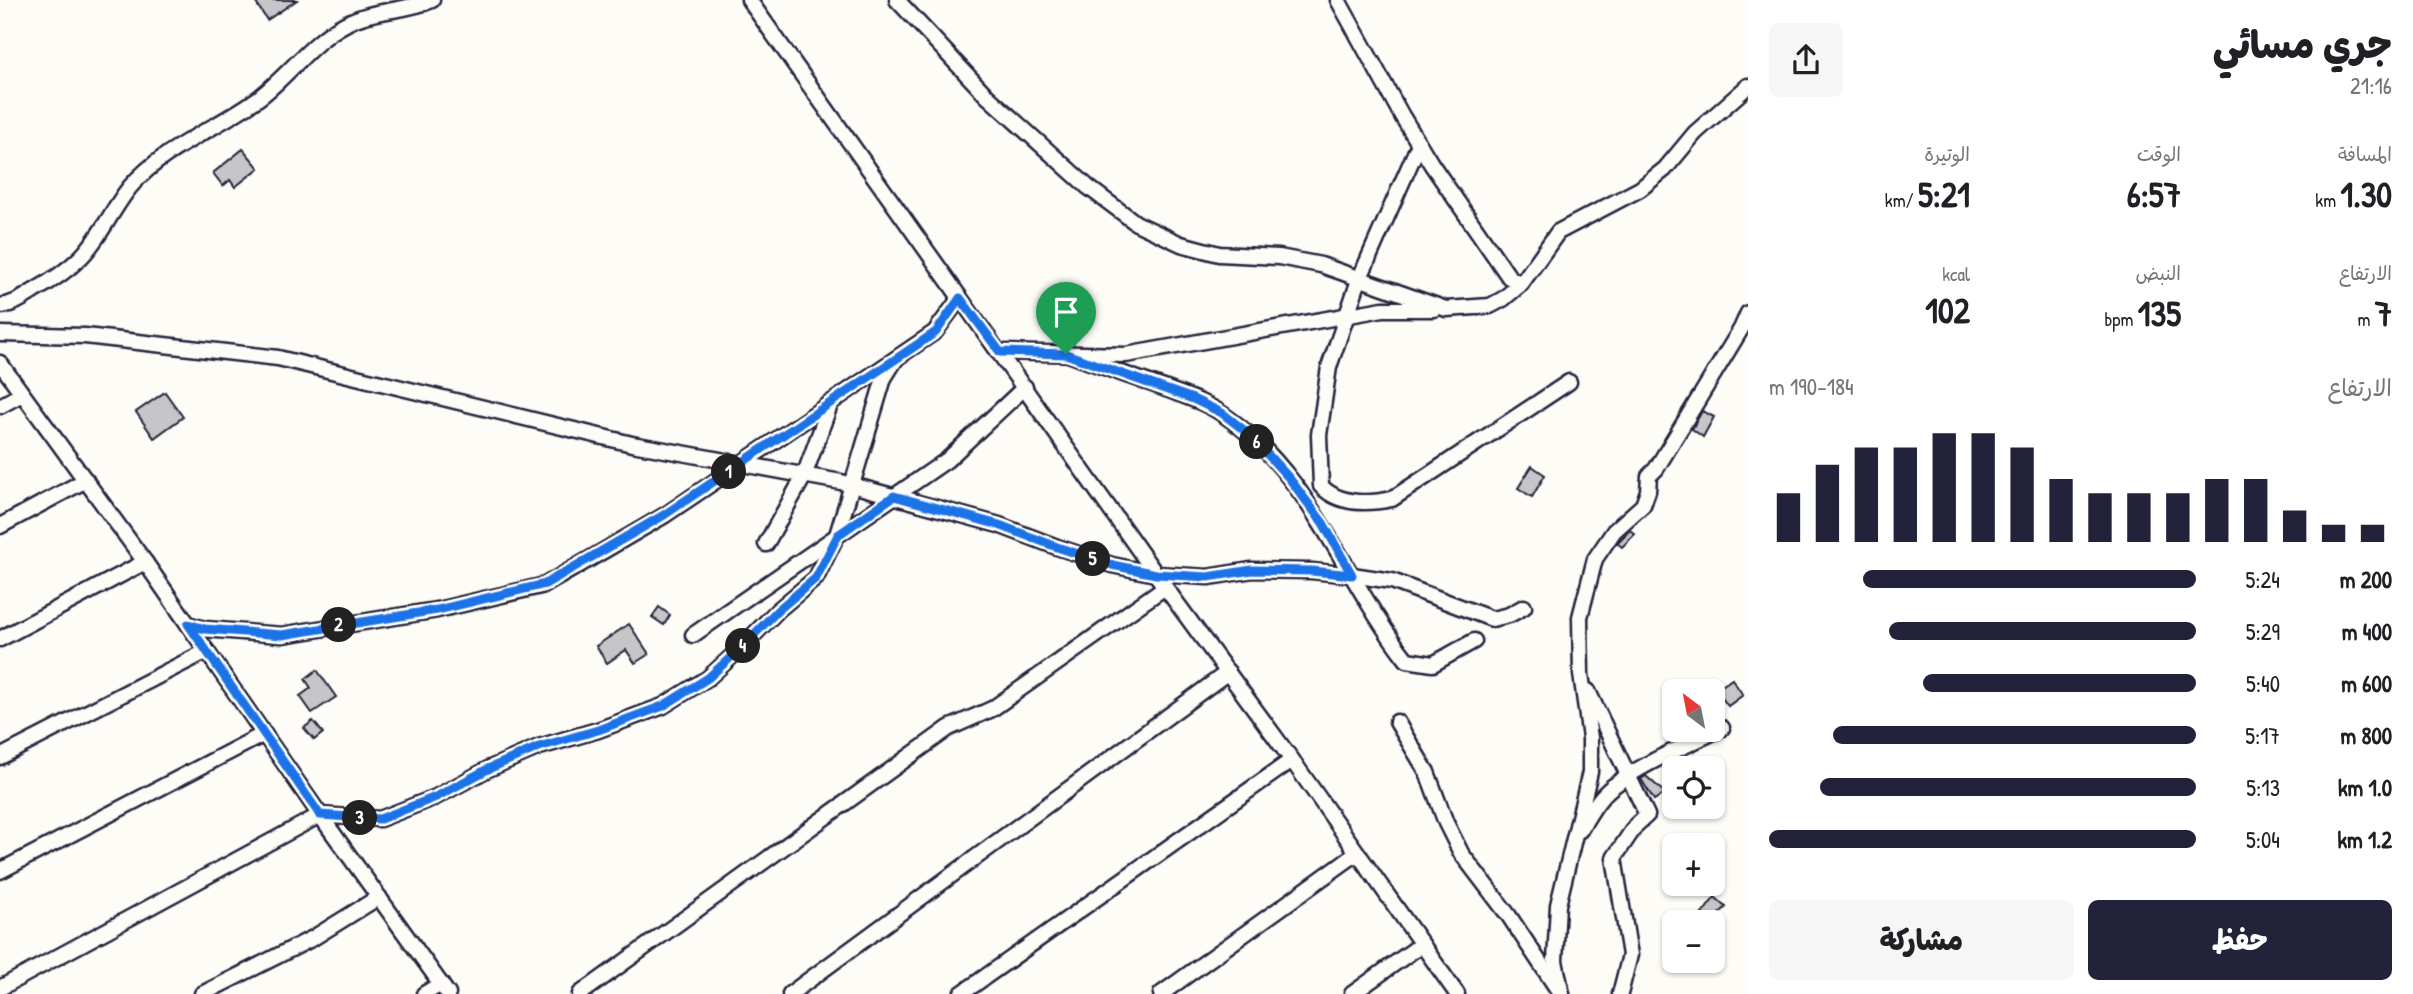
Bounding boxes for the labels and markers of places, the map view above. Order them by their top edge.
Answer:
pin [1036,282,1096,354]
pin: 6 [1240,424,1274,460]
pin: 1 [712,454,746,490]
pin: 5 [1076,542,1110,576]
pin: 2 [322,608,356,642]
pin: 4 [726,628,760,664]
pin: 3 [342,800,378,836]

